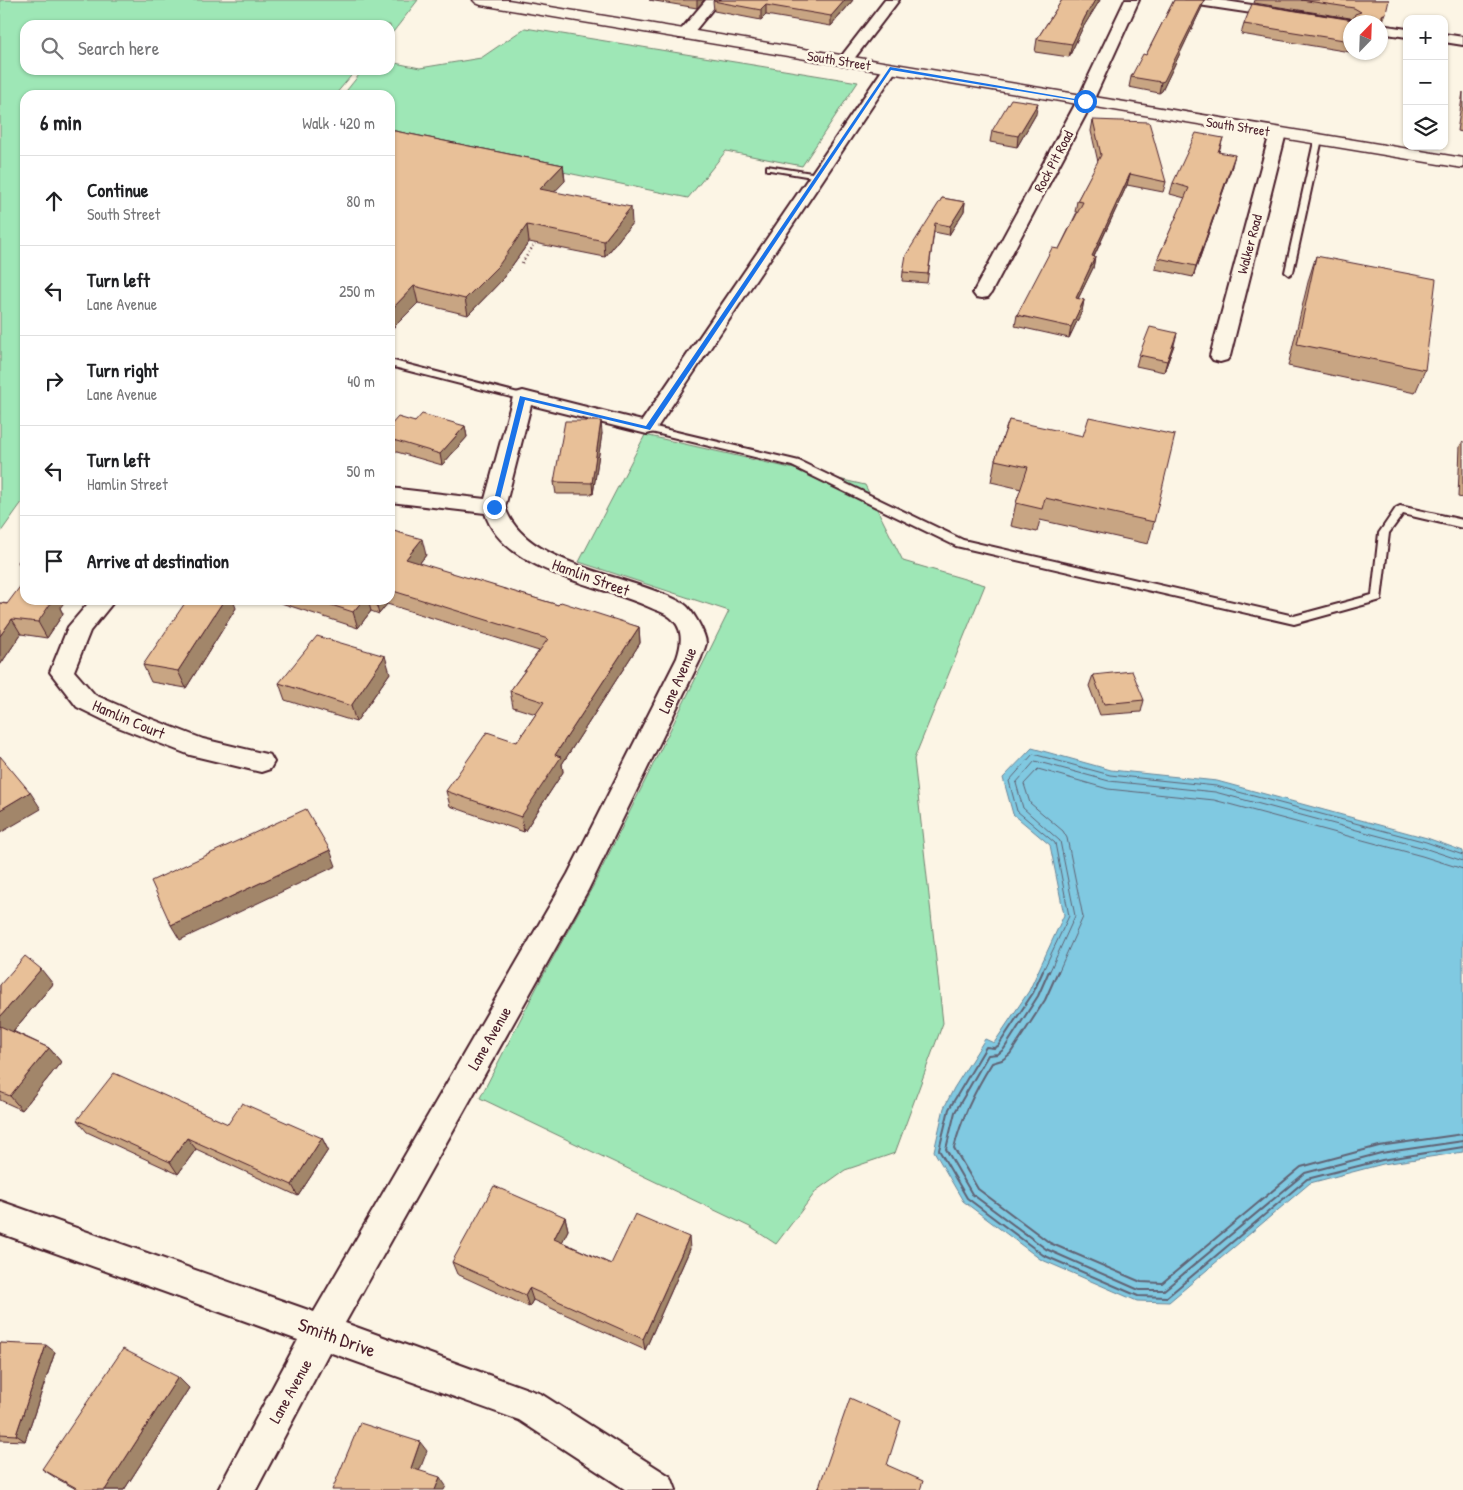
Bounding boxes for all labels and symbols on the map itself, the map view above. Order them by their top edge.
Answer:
north arrow [1343,15,1388,60]
street label: South Street [806,46,872,74]
route start [1074,90,1097,113]
street label: South Street [1205,112,1271,140]
street label: Rock Pit Road [1029,126,1077,195]
street label: Walker Road [1232,212,1266,276]
route end [483,496,506,519]
street label: Hamlin Street [549,553,633,601]
street label: Lane Avenue [653,643,702,716]
street label: Hamlin Court [89,694,169,744]
street label: Lane Avenue [462,1002,516,1074]
street label: Smith Drive [295,1311,380,1363]
street label: Lane Avenue [263,1354,317,1427]

